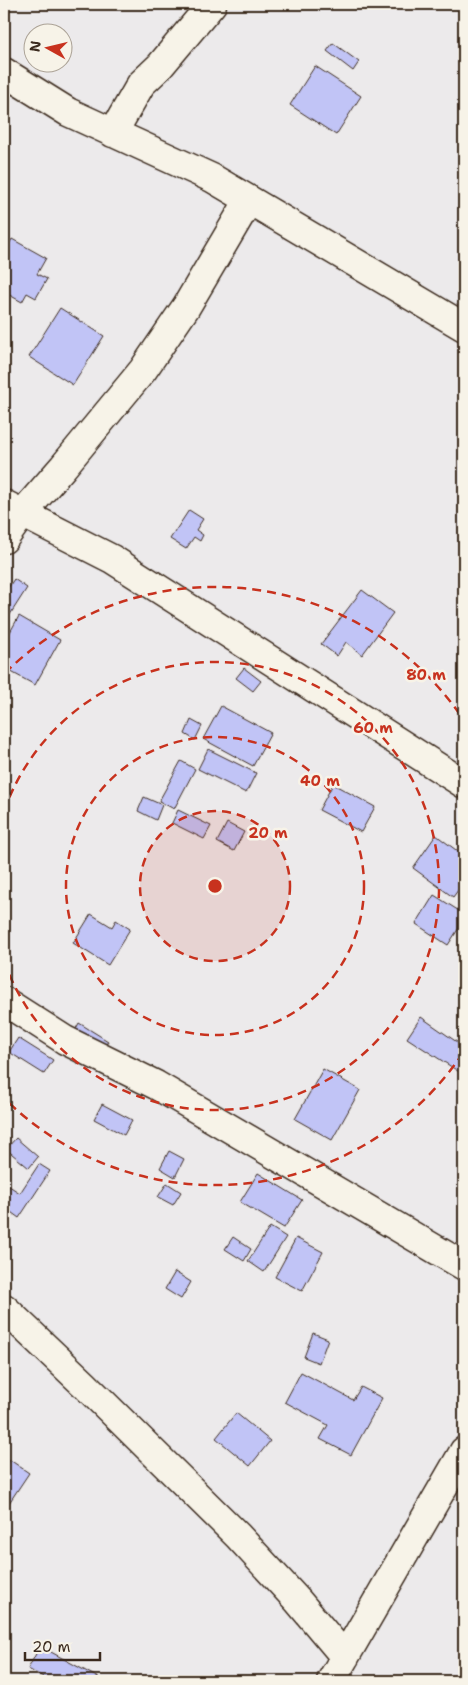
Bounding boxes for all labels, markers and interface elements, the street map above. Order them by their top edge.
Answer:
north arrow [22,22,72,72]
text: N [25,39,45,53]
text: 80 m [406,665,446,685]
text: 60 m [353,718,393,738]
text: 40 m [300,771,340,791]
text: 20 m [248,823,288,843]
centre of rings [206,877,224,895]
scale bar [25,1630,100,1662]
text: 20 m [32,1637,71,1657]

